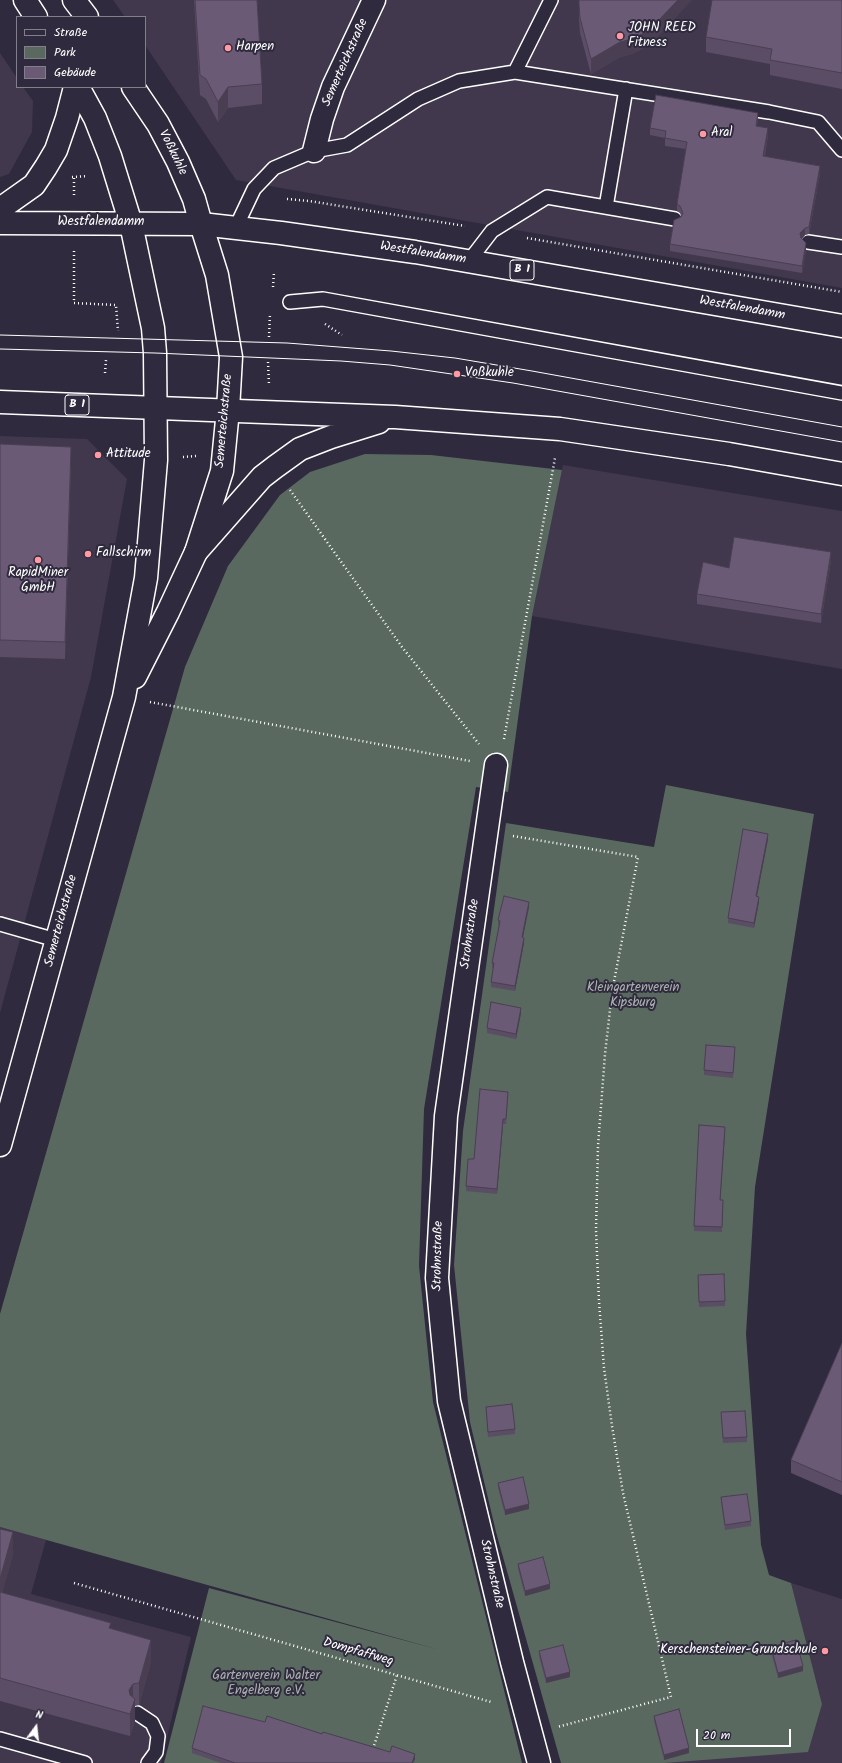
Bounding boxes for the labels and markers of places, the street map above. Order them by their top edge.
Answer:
place label: JOHN REED Fitness [628,21,696,52]
marker: JOHN REED Fitness [615,31,625,41]
place label: Harpen [236,40,274,56]
marker: Harpen [223,43,233,53]
place label: Aral [711,126,732,142]
marker: Aral [698,129,708,139]
place label: Voßkuhle [465,366,514,382]
marker: Voßkuhle [452,369,462,379]
place label: Attitude [106,447,151,463]
marker: Attitude [93,450,103,460]
place label: Fallschirm [96,546,151,562]
marker: Fallschirm [83,549,93,559]
marker: RapidMiner GmbH [33,555,43,565]
place label: RapidMiner GmbH [8,566,68,597]
place label: Kerschensteiner-Grundschule [660,1643,817,1659]
marker: Kerschensteiner-Grundschule [820,1646,830,1656]

